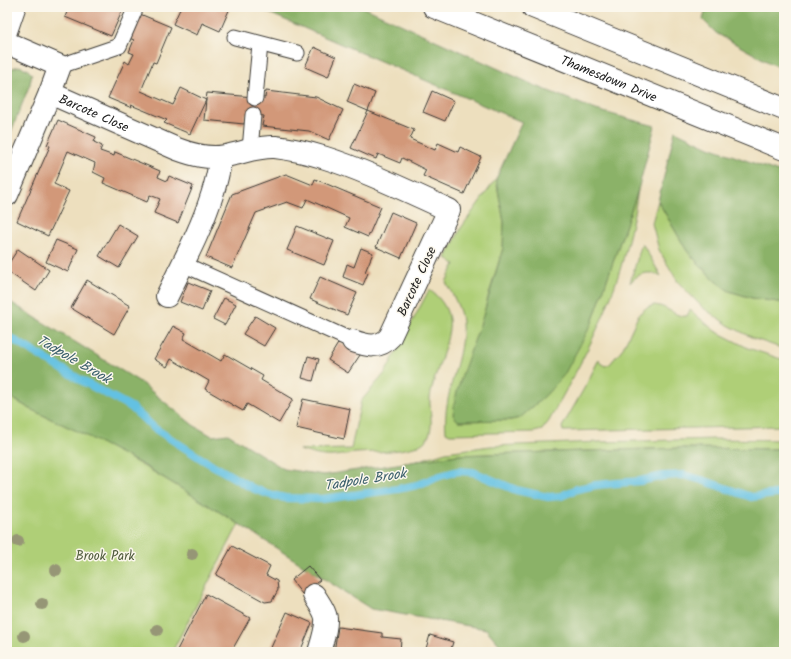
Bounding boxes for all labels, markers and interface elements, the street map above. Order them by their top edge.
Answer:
street label: Thamesdown Drive [557,50,660,108]
street label: Barcote Close [55,89,132,139]
street label: Barcote Close [392,243,443,320]
water label: Tadpole Brook [32,330,117,391]
water label: Tadpole Brook [323,462,410,497]
park label: Brook Park [75,546,136,567]

